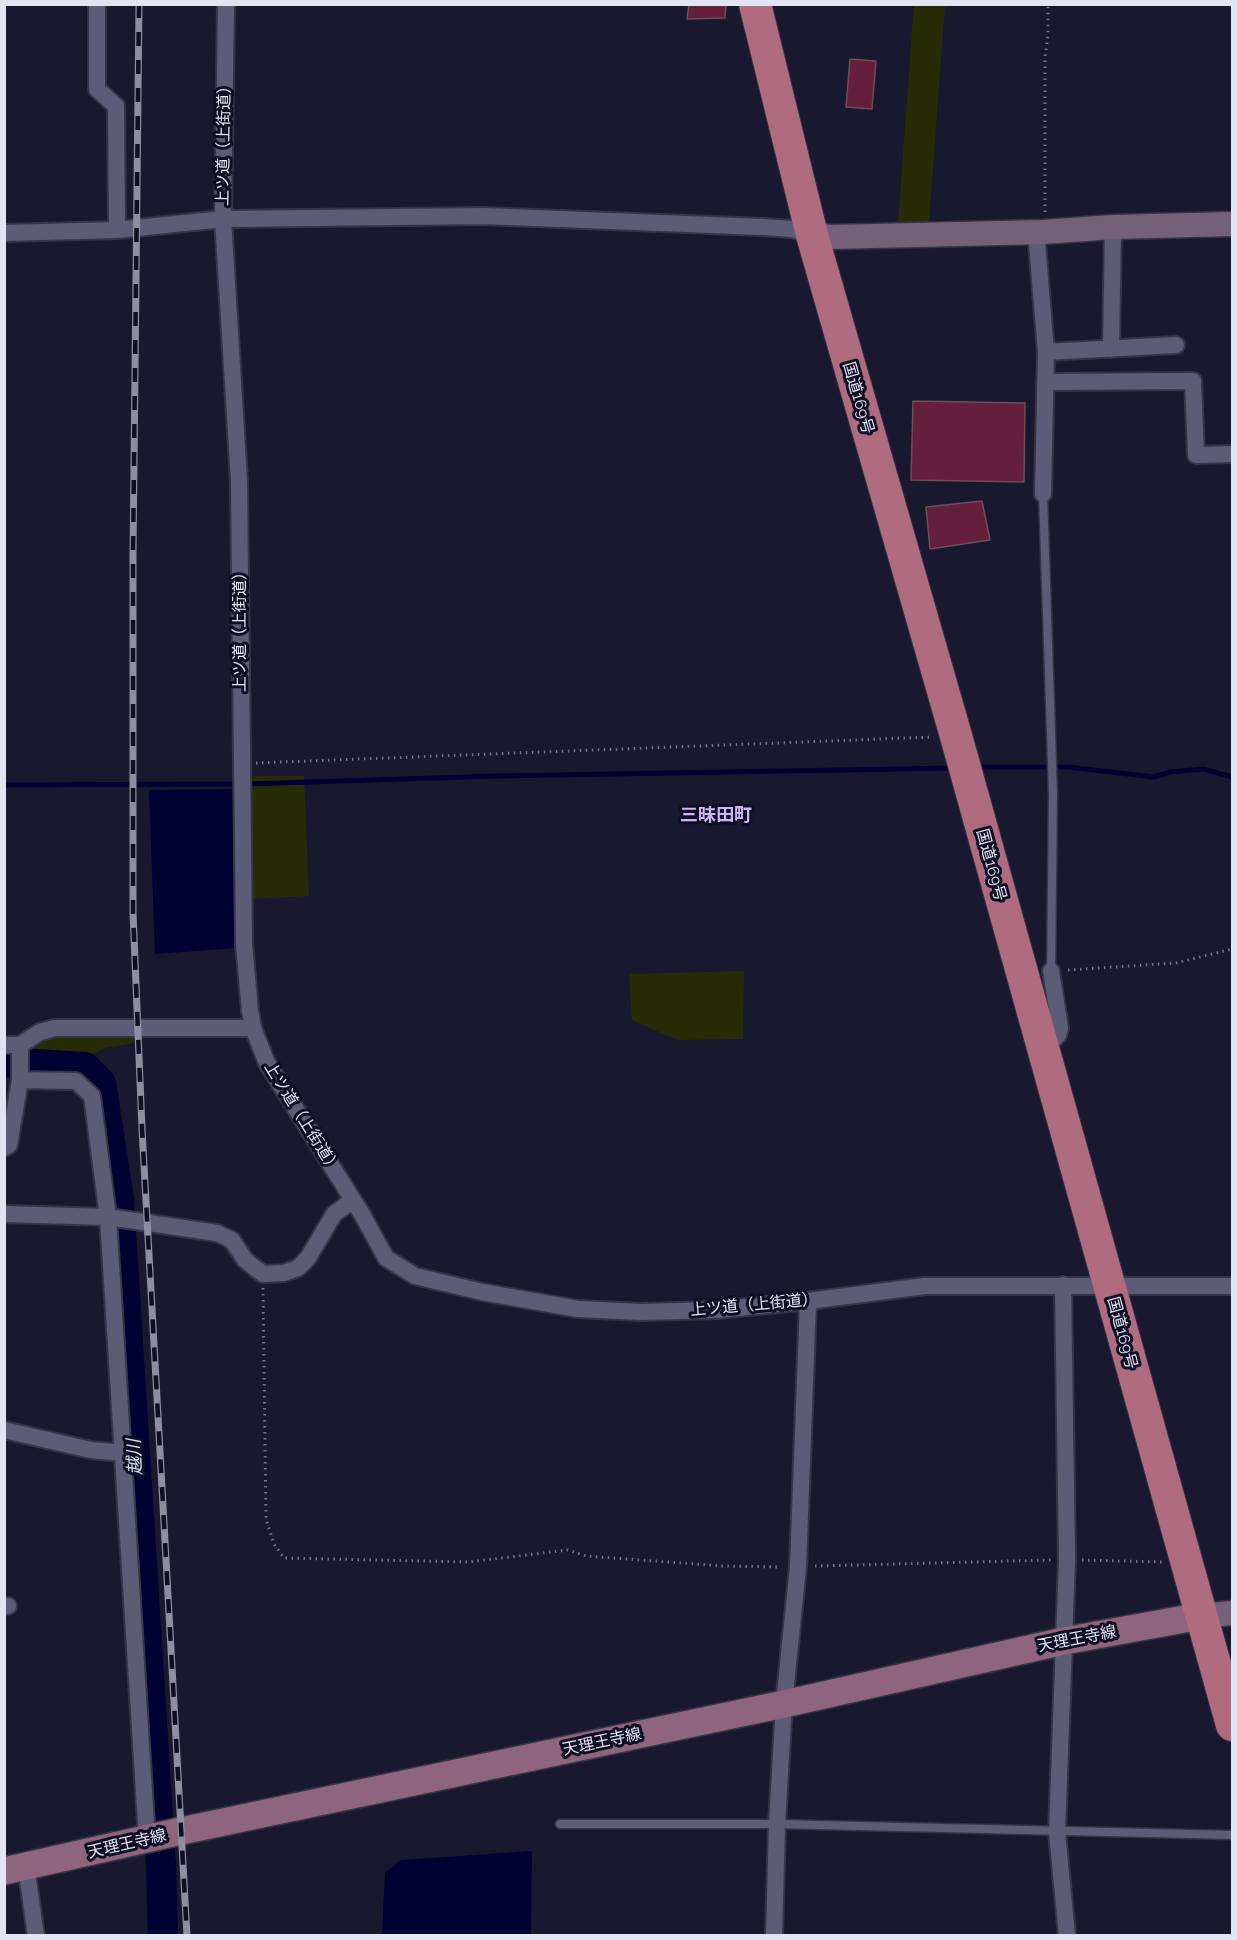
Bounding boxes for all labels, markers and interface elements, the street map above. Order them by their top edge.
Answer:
street label: 上ツ道（上街道） [213,78,235,206]
street label: 国道169号 [839,360,877,436]
street label: 上ツ道（上街道） [230,564,250,692]
district label: 三昧田町 [680,805,752,827]
street label: 国道169号 [972,827,1010,903]
street label: 上ツ道（上街道） [260,1059,344,1177]
street label: 上ツ道（上街道） [689,1290,819,1320]
street label: 国道169号 [1103,1295,1141,1371]
water label: 越川 [123,1438,147,1476]
street label: 天理王寺線 [1036,1622,1118,1656]
street label: 天理王寺線 [561,1724,643,1760]
street label: 天理王寺線 [86,1826,168,1862]

